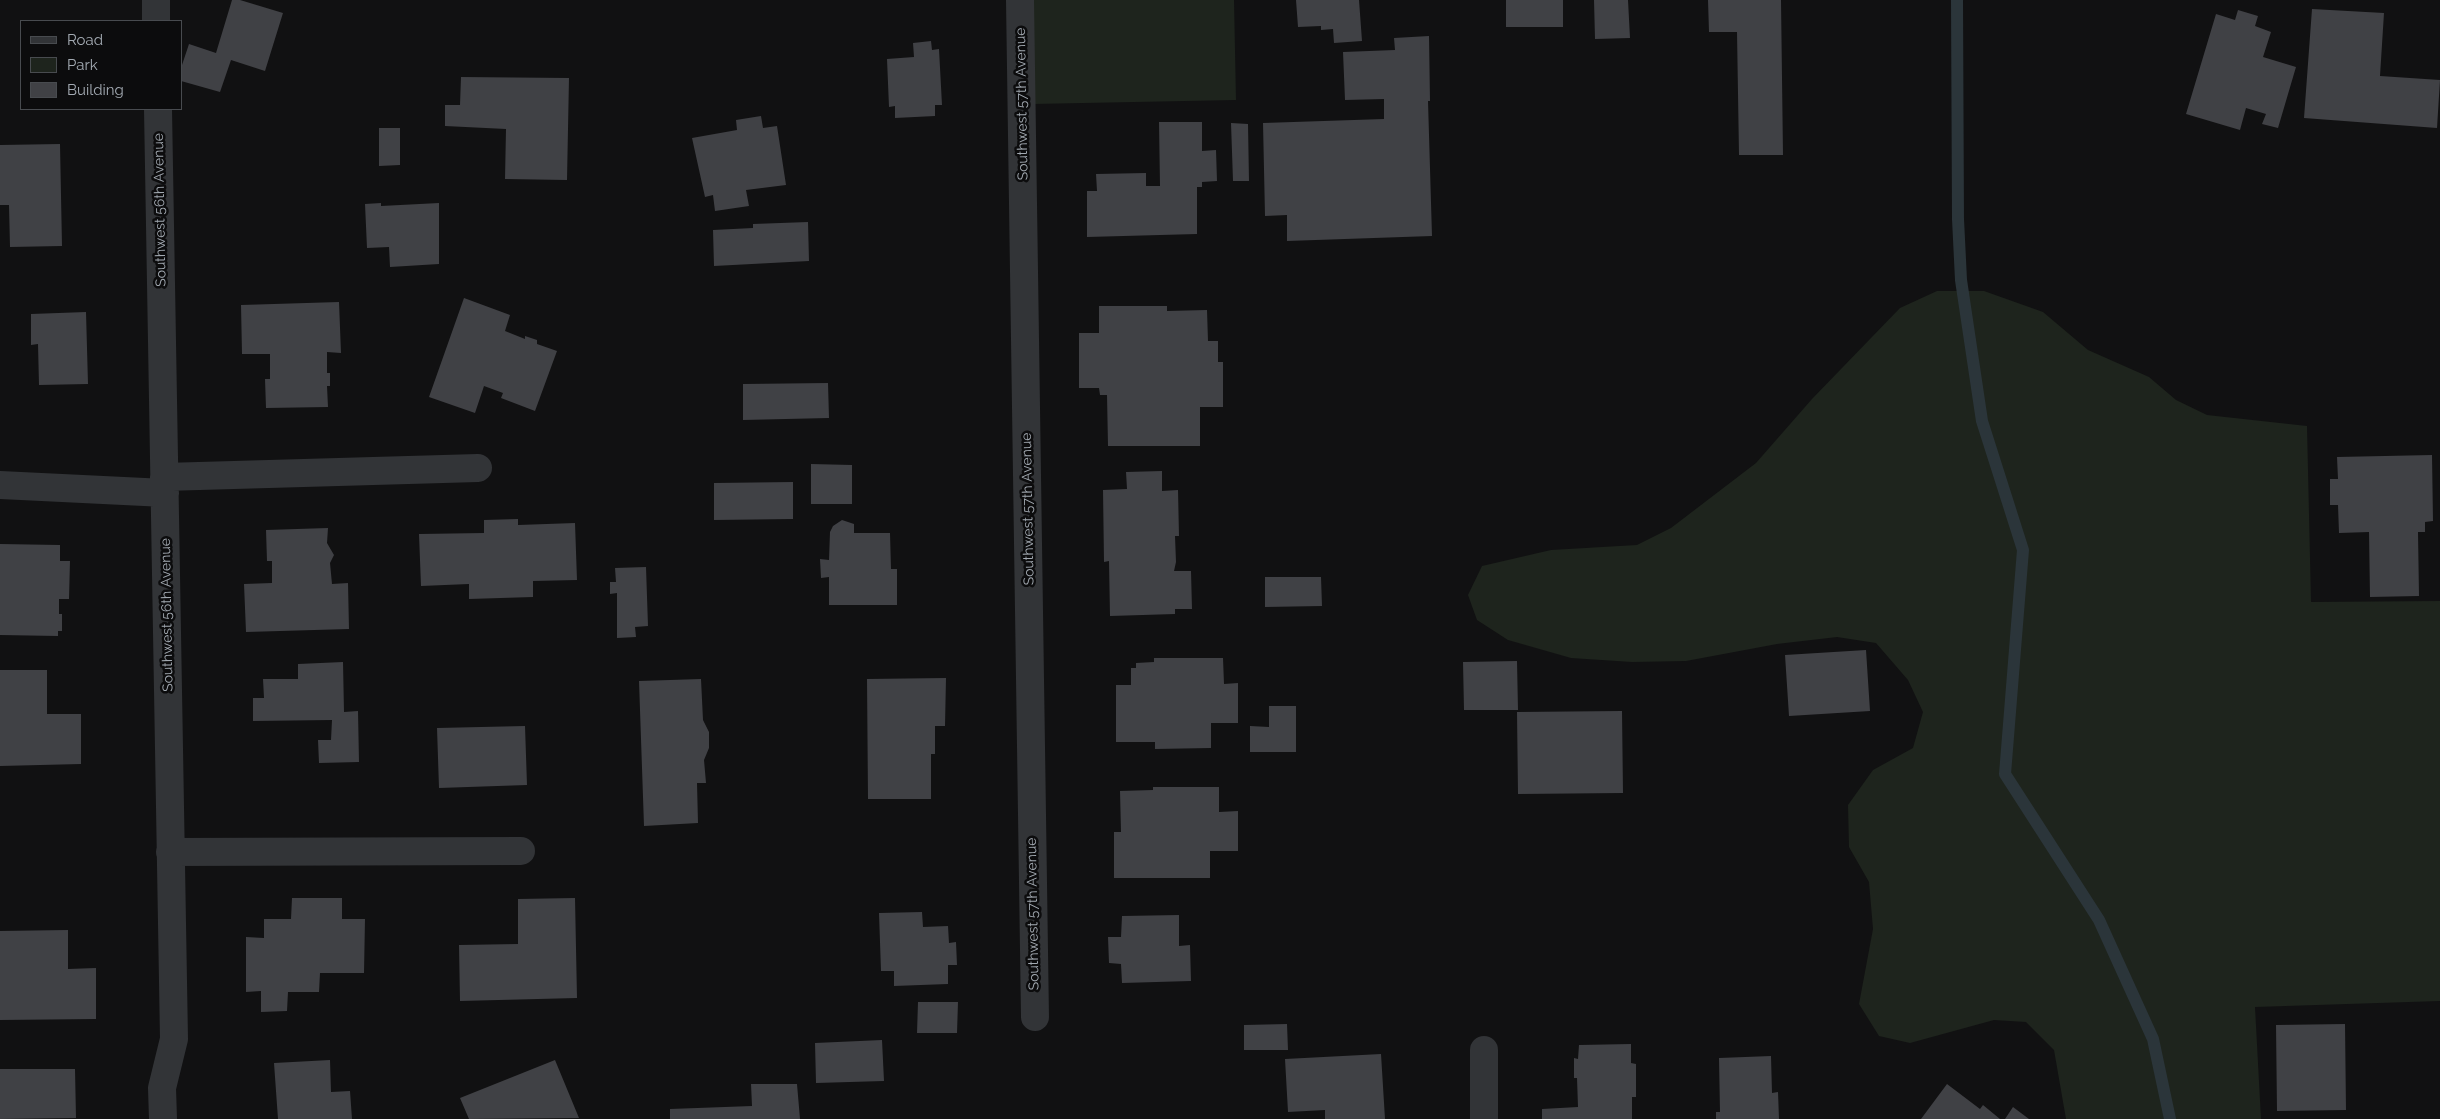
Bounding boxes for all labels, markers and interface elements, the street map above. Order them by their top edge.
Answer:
legend [20,20,182,110]
street label: Southwest 57th Avenue [1012,27,1032,181]
text: Road [67,31,103,49]
text: Park [67,56,98,74]
text: Building [67,81,124,99]
street label: Southwest 56th Avenue [150,133,170,287]
street label: Southwest 57th Avenue [1018,432,1038,586]
street label: Southwest 56th Avenue [157,538,177,692]
street label: Southwest 57th Avenue [1023,837,1043,991]

